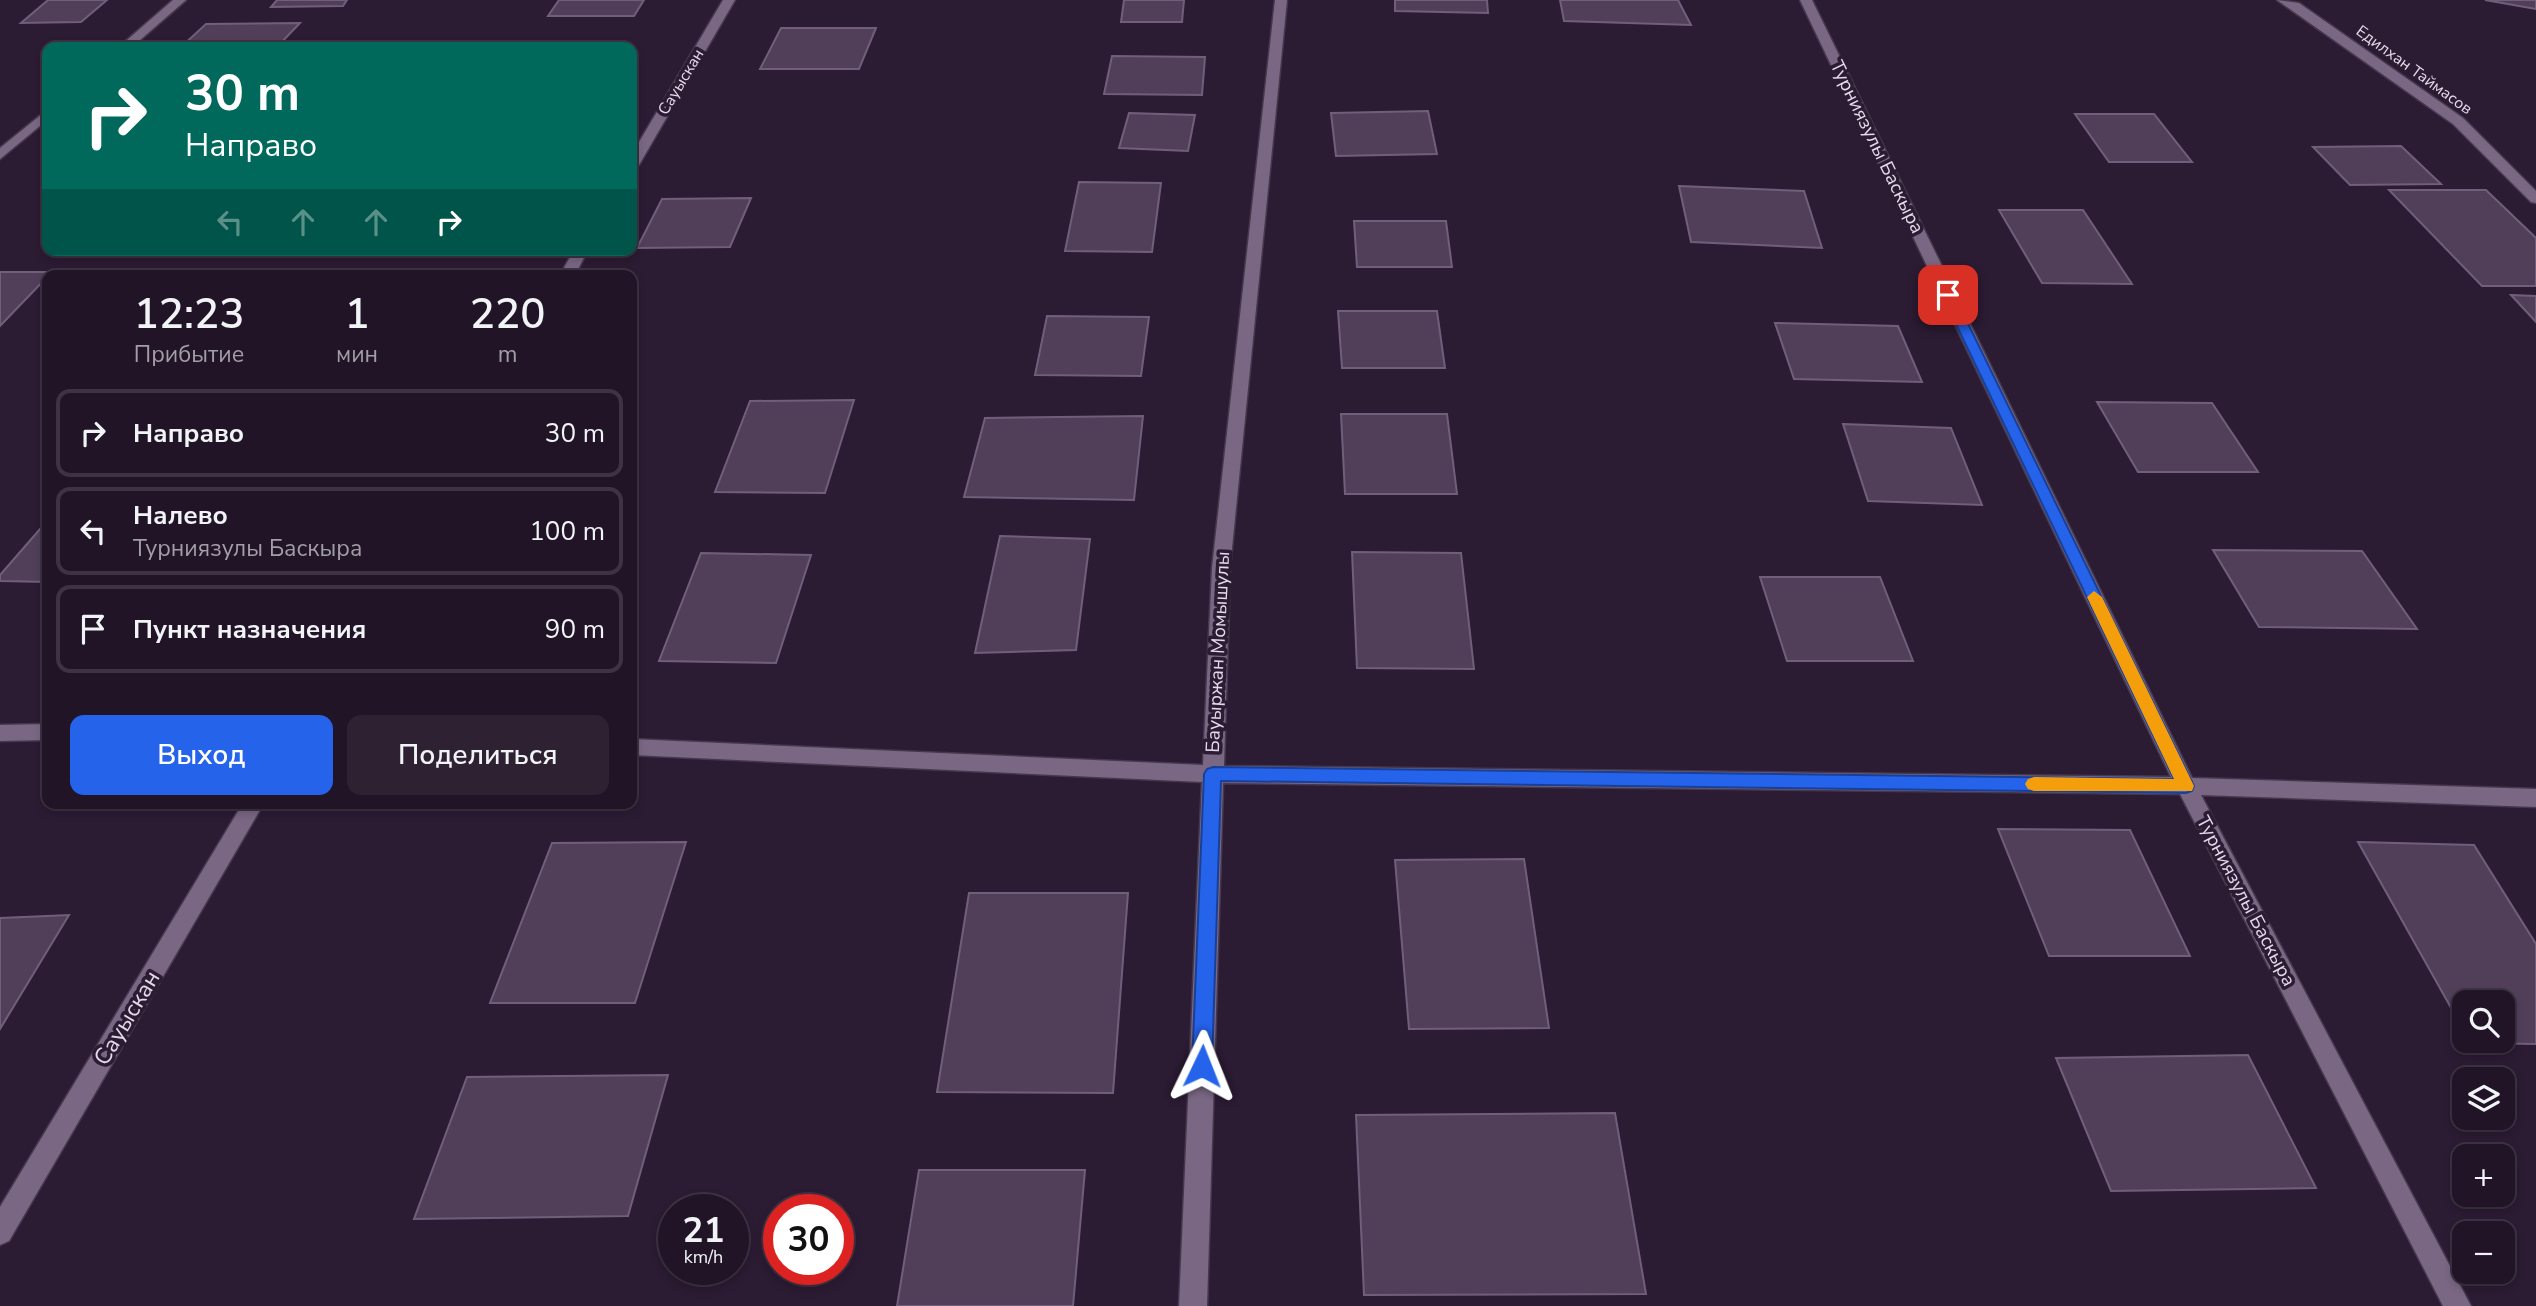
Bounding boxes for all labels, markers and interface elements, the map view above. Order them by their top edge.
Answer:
street label: Едилхан Таймасов [2351,20,2477,120]
street label: Сауыскан [653,45,709,119]
street label: Турниязулы Баскыра [1824,56,1930,238]
text: 30 m [185,60,300,127]
icon: right [70,70,161,161]
text: Направо [185,124,317,167]
icon: left [211,203,249,241]
icon: ahead [284,203,322,241]
icon: ahead [357,203,395,241]
icon: right [430,203,468,241]
pin [1918,265,1978,325]
icon: arrive [1929,276,1967,314]
text: 12:23 [134,286,244,343]
text: 1 [344,286,370,343]
text: 220 [470,286,545,343]
text: Прибытие [134,339,244,370]
text: мин [336,339,378,370]
text: m [498,339,517,370]
icon: right [74,414,112,452]
text: Направо [133,416,244,451]
text: 30 m [545,416,605,451]
text: Налево [133,498,228,533]
icon: left [74,512,112,550]
text: 100 m [529,514,605,549]
text: Турниязулы Баскыра [133,533,362,564]
street label: Бауыржан Момышулы [1200,551,1236,753]
icon: arrive [74,610,112,648]
text: Пункт назначения [133,612,366,647]
text: 90 m [545,612,605,647]
button: Выход [70,715,333,795]
button: Поделиться [347,715,609,795]
street label: Турниязулы Баскыра [2190,811,2302,991]
street label: Сауыскан [87,965,167,1071]
map controls [2452,990,2515,1284]
button: search [2452,990,2515,1053]
position arrow [1165,1029,1239,1103]
button: layers [2452,1067,2515,1130]
button: + [2452,1144,2515,1207]
speed limit sign: 30 [763,1194,854,1285]
text: 21 [682,1207,725,1254]
button: − [2452,1221,2515,1284]
text: km/h [684,1245,723,1269]

